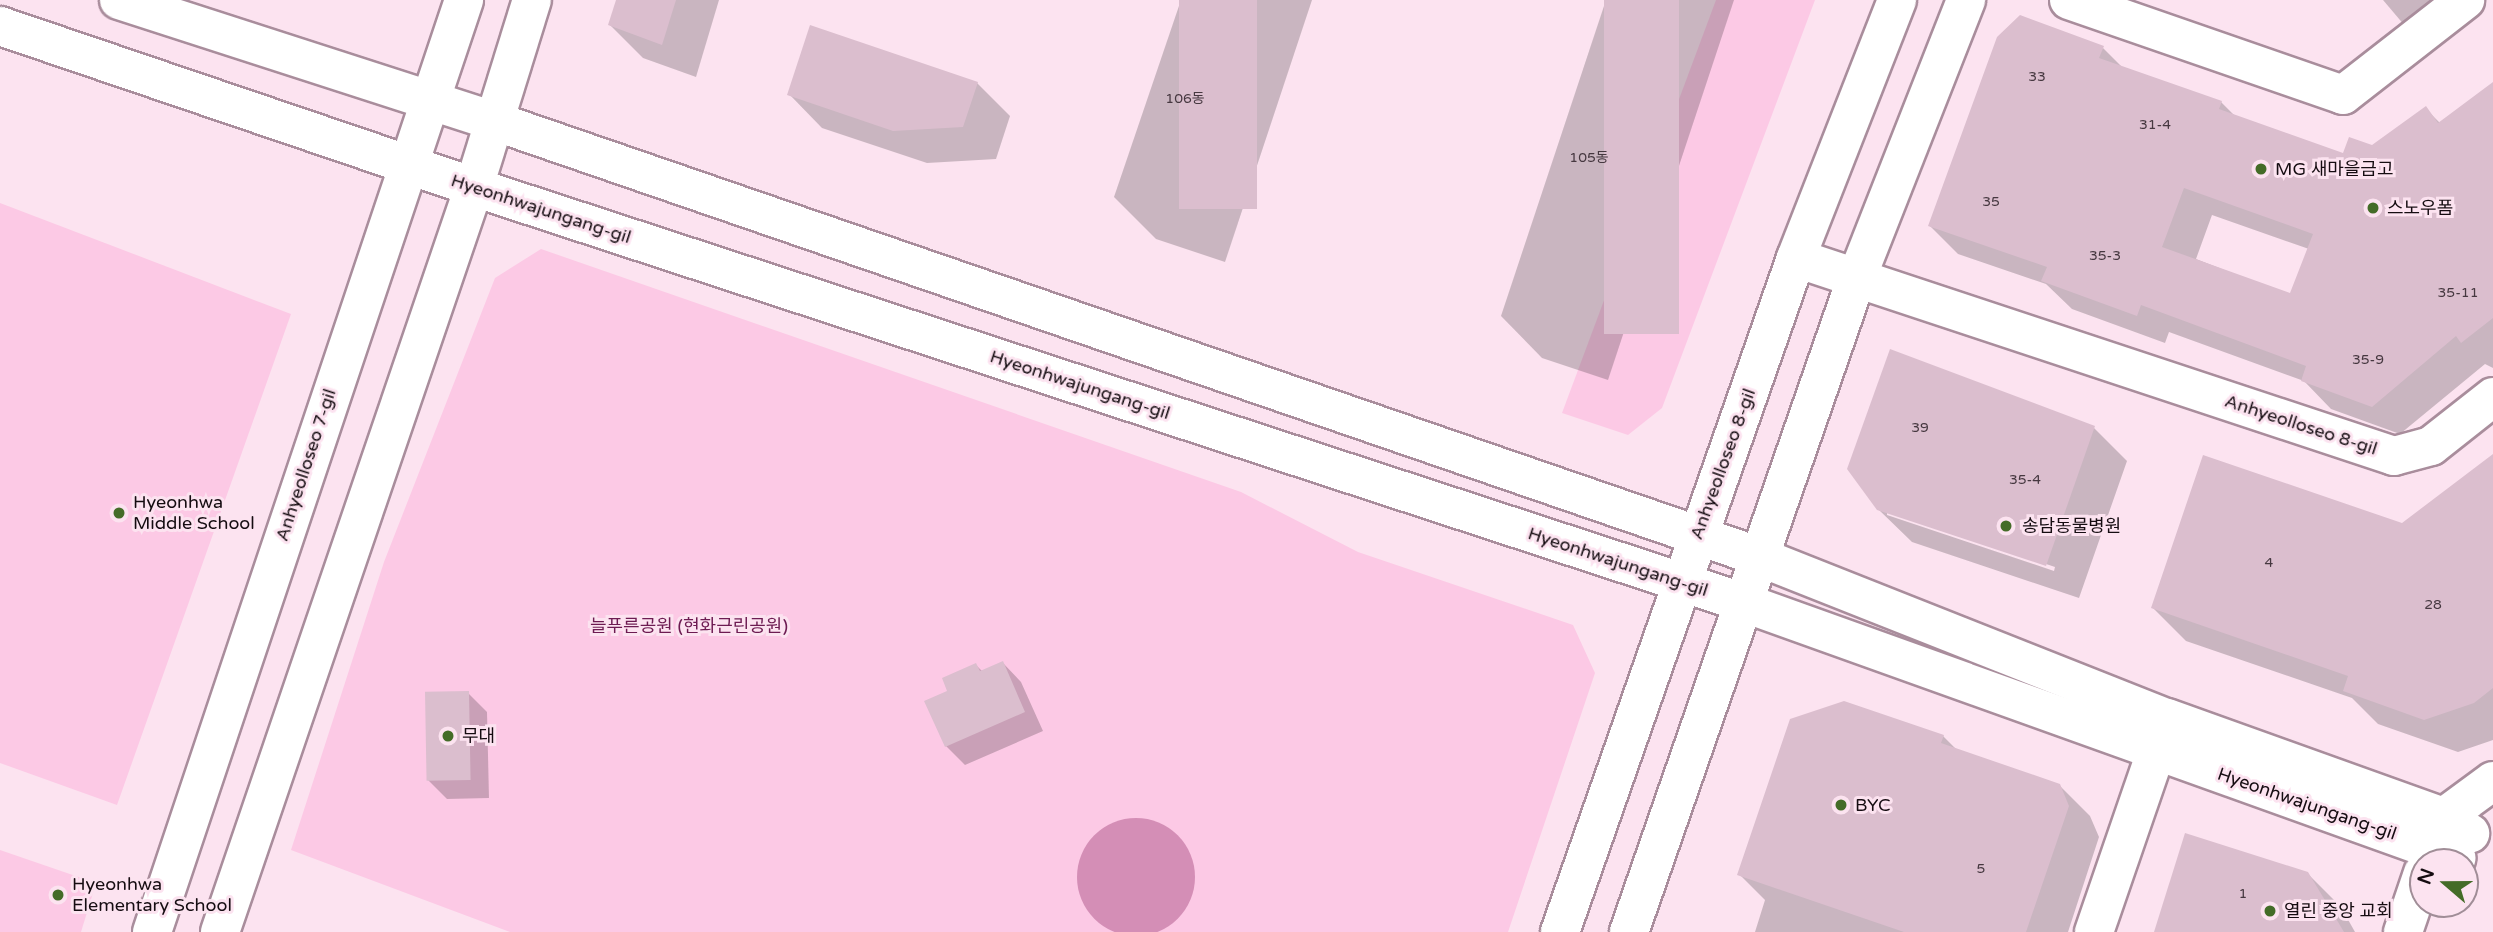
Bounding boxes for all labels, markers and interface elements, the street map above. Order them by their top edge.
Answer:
house number: 33 [2028,69,2046,85]
house number: 106동 [1165,91,1205,107]
house number: 31-4 [2139,117,2171,133]
house number: 105동 [1569,150,1609,166]
place label: MG 새마을금고 [2275,158,2393,180]
marker: MG 새마을금고 [2253,161,2269,177]
street label: Hyeonhwajungang-gil [448,170,634,248]
house number: 35 [1982,194,2000,210]
place label: 스노우폼 [2387,197,2453,219]
marker: 스노우폼 [2365,200,2381,216]
house number: 35-3 [2089,248,2121,264]
house number: 35-11 [2438,285,2478,301]
street label: Hyeonhwajungang-gil [987,346,1173,424]
house number: 35-9 [2352,352,2384,368]
street label: Anhyeolloseo 7-gil [271,386,341,544]
street label: Anhyeolloseo 8-gil [1686,386,1760,542]
street label: Anhyeolloseo 8-gil [2222,390,2380,460]
house number: 39 [1911,420,1929,436]
house number: 35-4 [2009,472,2041,488]
place label: Hyeonhwa Middle School [133,492,255,534]
marker: Hyeonhwa Middle School [111,505,127,521]
place label: 송담동물병원 [2022,515,2121,537]
marker: 송담동물병원 [1996,516,2016,536]
street label: Hyeonhwajungang-gil [1525,523,1711,601]
house number: 4 [2265,555,2273,571]
house number: 28 [2424,597,2442,613]
park label: 늘푸른공원 (현화근린공원) [590,615,788,637]
place label: 무대 [462,725,495,747]
marker: 무대 [440,728,456,744]
street label: Hyeonhwajungang-gil [2215,763,2399,845]
place label: BYC [1855,794,1890,816]
marker: BYC [1833,797,1849,813]
north arrow [2409,848,2479,918]
house number: 5 [1977,861,1985,877]
text: N [2413,866,2439,887]
place label: Hyeonhwa Elementary School [72,874,232,917]
house number: 1 [2239,886,2247,902]
marker: Hyeonhwa Elementary School [50,887,66,903]
place label: 열린 중앙 교회 [2284,900,2393,922]
marker: 열린 중앙 교회 [2262,903,2278,919]

